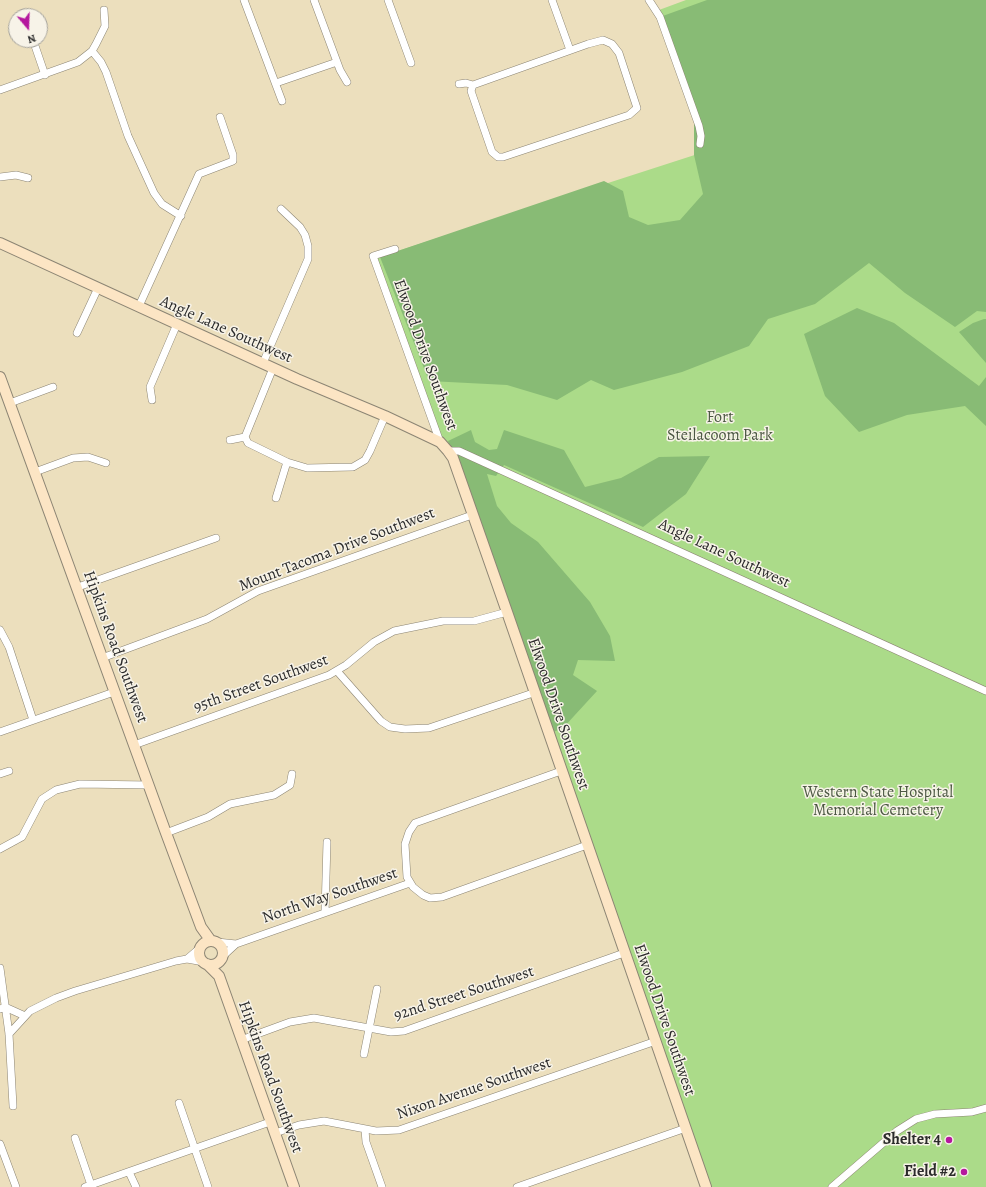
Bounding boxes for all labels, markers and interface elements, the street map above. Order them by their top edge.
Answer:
north arrow [8,8,48,48]
text: N [26,30,38,47]
street label: Elwood Drive Southwest [389,277,461,433]
street label: Angle Lane Southwest [157,292,295,368]
park label: Fort Steilacoom Park [667,408,773,446]
street label: Mount Tacoma Drive Southwest [236,504,438,596]
street label: Angle Lane Southwest [655,515,793,593]
street label: Hipkins Road Southwest [79,568,151,726]
street label: Elwood Drive Southwest [523,636,593,792]
street label: 95th Street Southwest [191,651,331,717]
park label: Western State Hospital Memorial Cemetery [803,783,953,821]
street label: North Way Southwest [260,864,400,928]
street label: Elwood Drive Southwest [629,942,699,1098]
street label: 92nd Street Southwest [392,962,536,1026]
street label: Hipkins Road Southwest [234,998,306,1156]
street label: Nixon Avenue Southwest [394,1054,554,1124]
place label: Shelter 4 [883,1130,941,1150]
marker: Shelter 4 [944,1135,954,1145]
place label: Field #2 [904,1162,956,1182]
marker: Field #2 [959,1167,969,1177]

